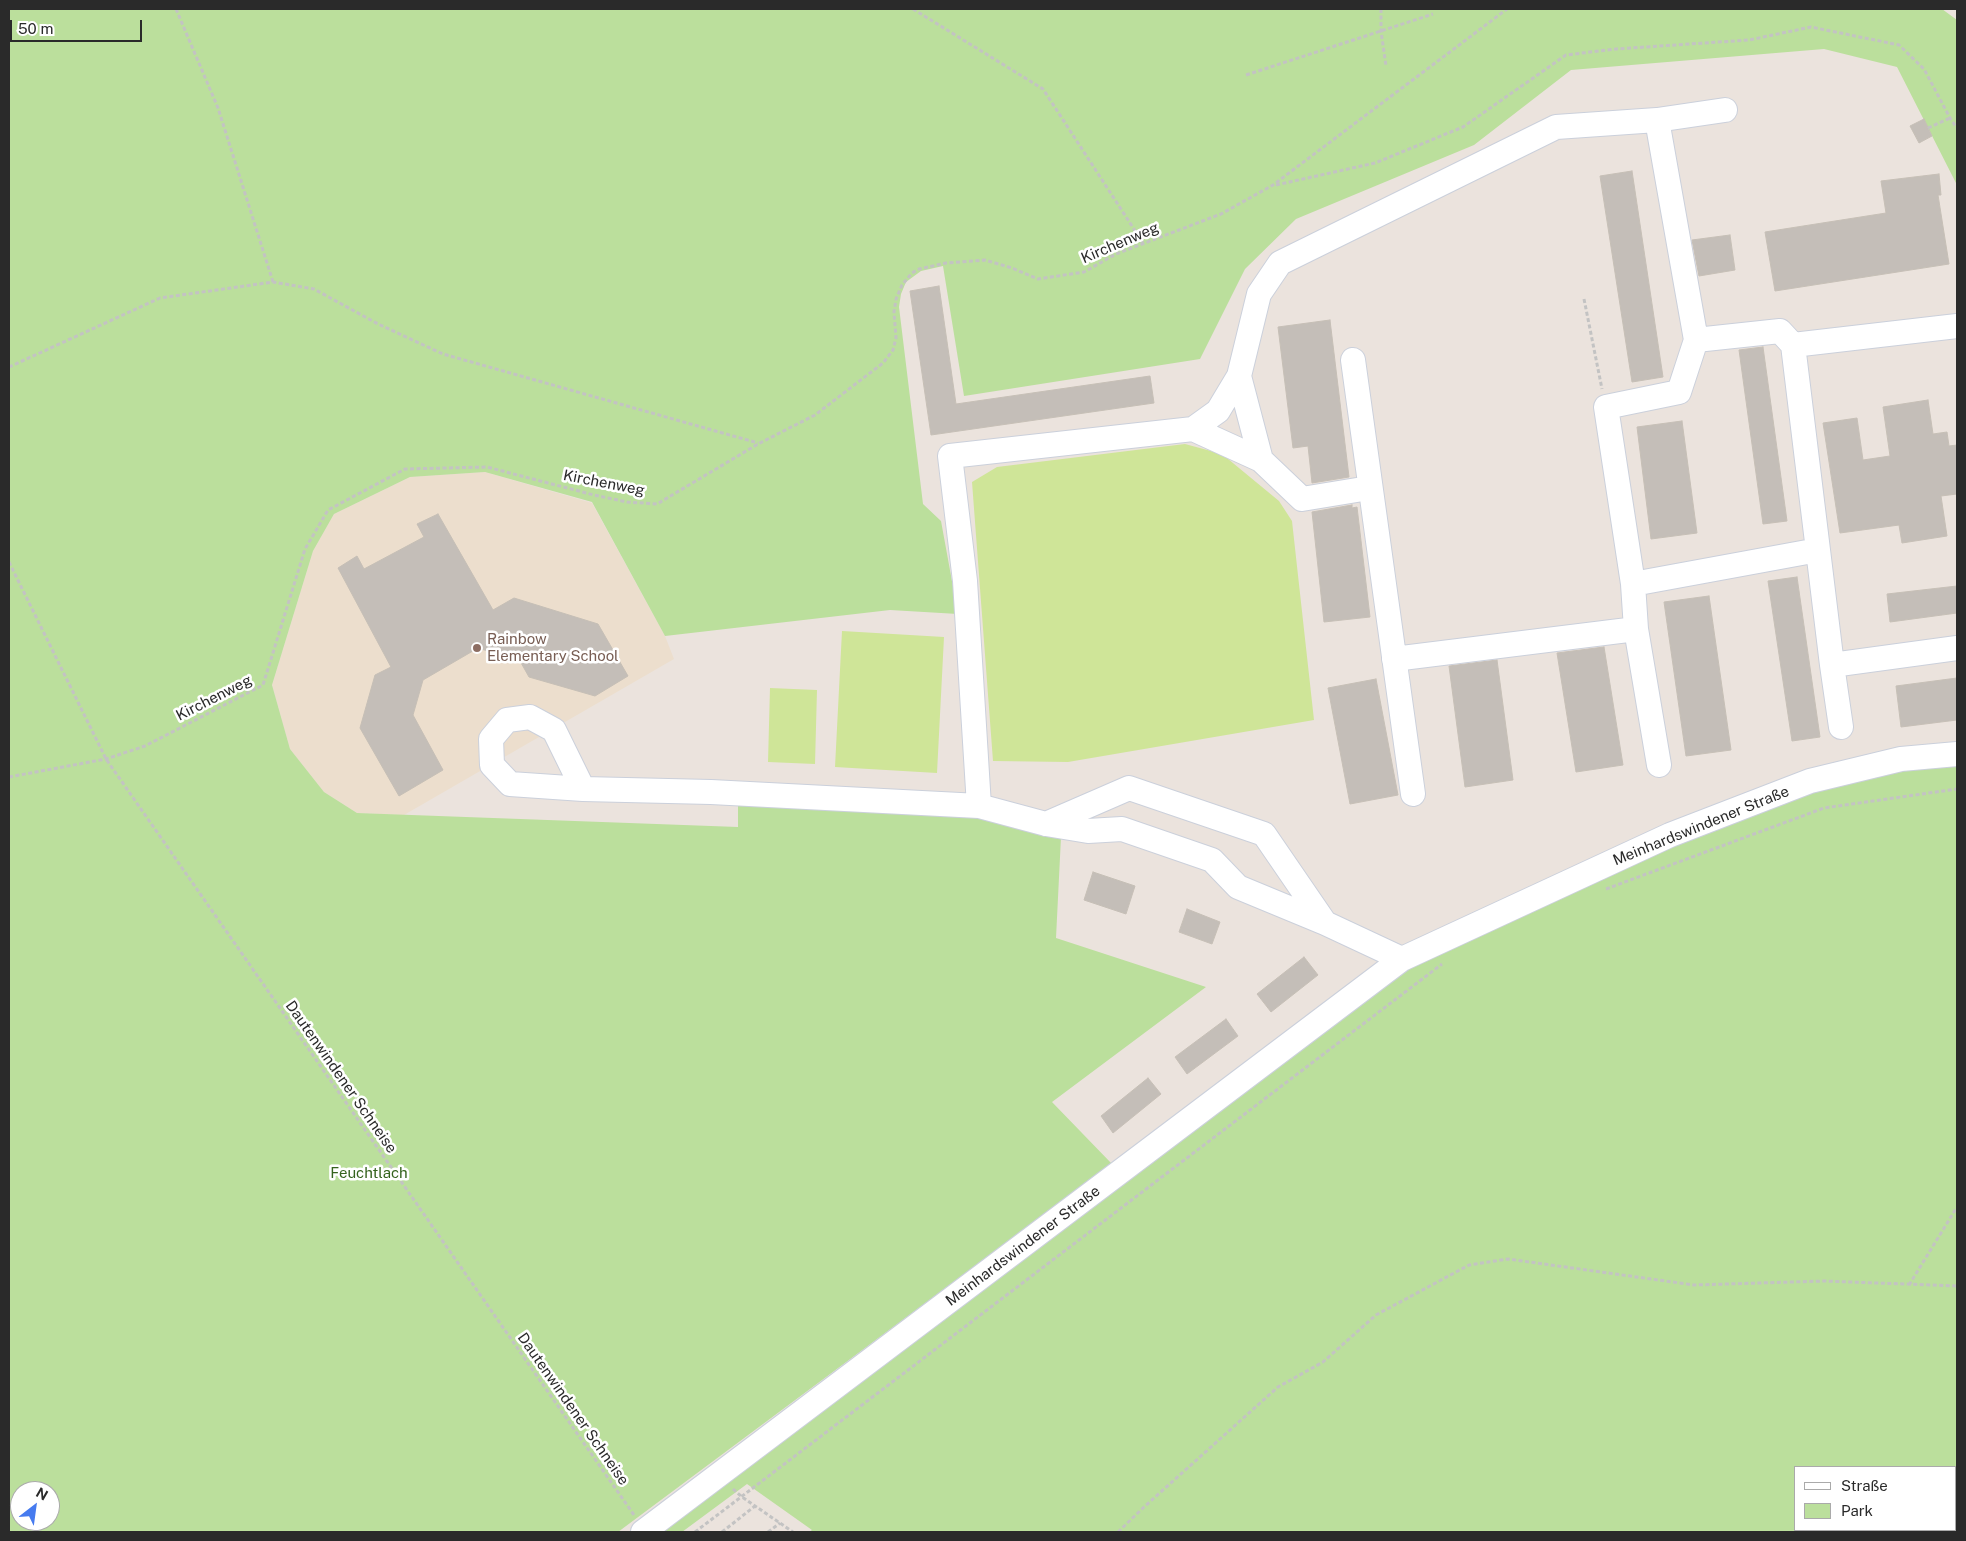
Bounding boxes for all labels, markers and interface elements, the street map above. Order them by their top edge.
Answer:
scale bar [12,10,145,42]
text: 50 m [18,20,53,37]
street label: Kirchenweg [1078,219,1162,267]
street label: Kirchenweg [562,466,646,500]
place label: Rainbow Elementary School [487,630,619,665]
marker: Rainbow Elementary School [471,642,483,654]
street label: Kirchenweg [173,671,255,725]
street label: Meinhardswindener Straße [1610,782,1792,870]
street label: Dautenwindener Schneise [281,997,401,1157]
park label: Feuchtlach [330,1164,408,1182]
street label: Meinhardswindener Straße [942,1182,1104,1310]
street label: Dautenwindener Schneise [513,1329,633,1489]
legend [1794,1466,1956,1531]
text: Straße [1841,1477,1888,1494]
north arrow [10,1481,60,1531]
text: N [33,1484,51,1504]
text: Park [1841,1502,1873,1519]

